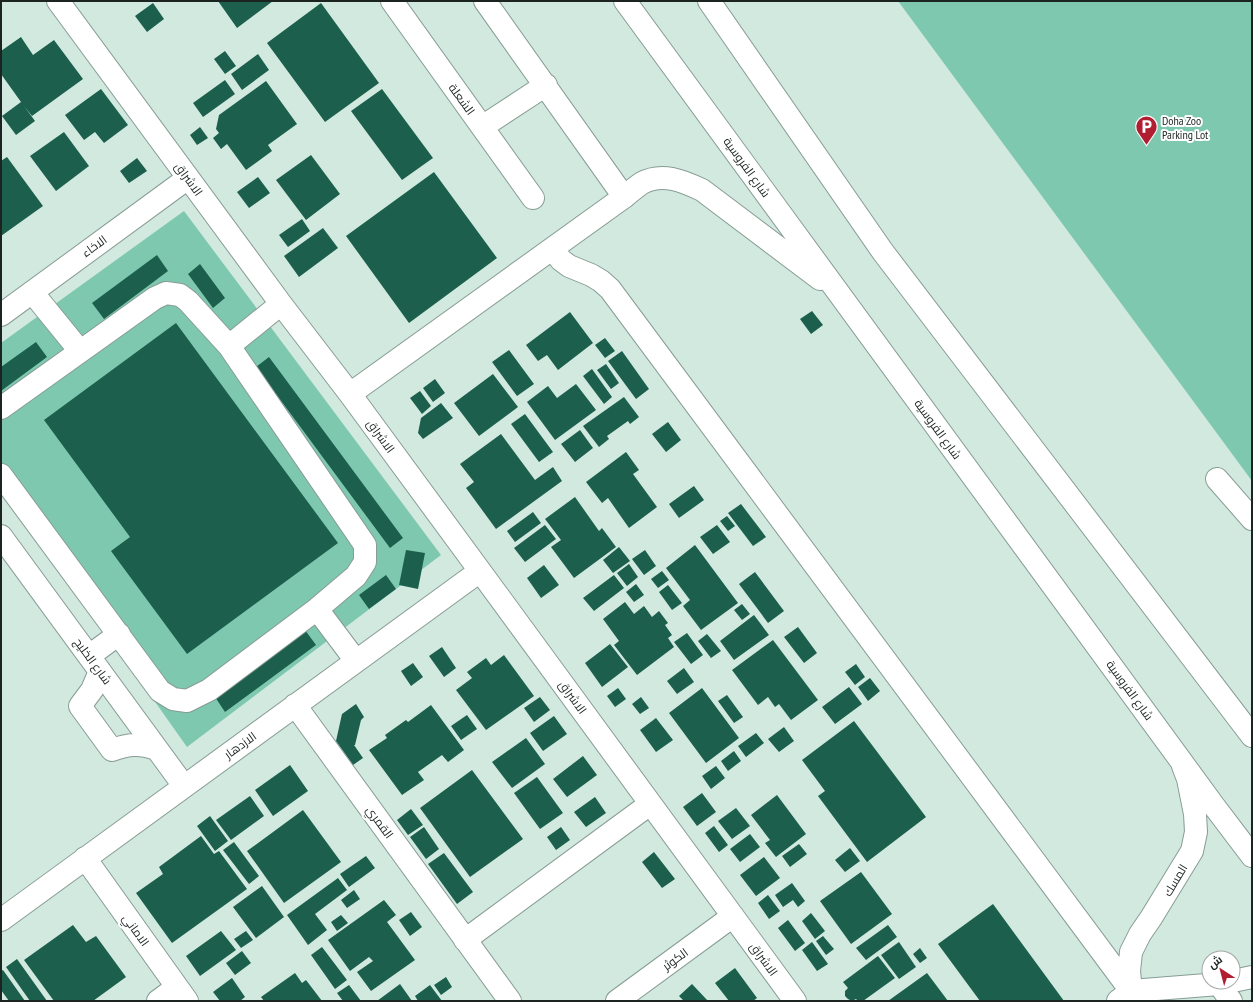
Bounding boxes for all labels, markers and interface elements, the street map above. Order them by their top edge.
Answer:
street label: الشعلة [446,80,478,118]
place label: Doha Zoo Parking Lot [1162,113,1209,142]
parking icon: Doha Zoo Parking Lot [1133,114,1159,147]
street label: شارع الفروسية [719,134,774,201]
street label: الاشراق [172,159,206,199]
street label: الاخاء [78,232,110,260]
street label: شارع الفروسية [910,396,965,463]
street label: الاشراق [364,416,398,456]
street label: شارع الخليج [70,635,115,688]
street label: شارع الفروسية [1102,657,1157,724]
street label: الاشراق [556,677,590,717]
street label: الازدهار [220,728,259,762]
street label: القمري [361,803,397,843]
street label: المسك [1160,861,1190,899]
street label: الاماني [117,911,153,951]
street label: الاشراق [747,939,781,979]
street label: الكوثر [658,945,691,974]
north arrow [1201,950,1241,990]
text: ش [1205,952,1225,972]

